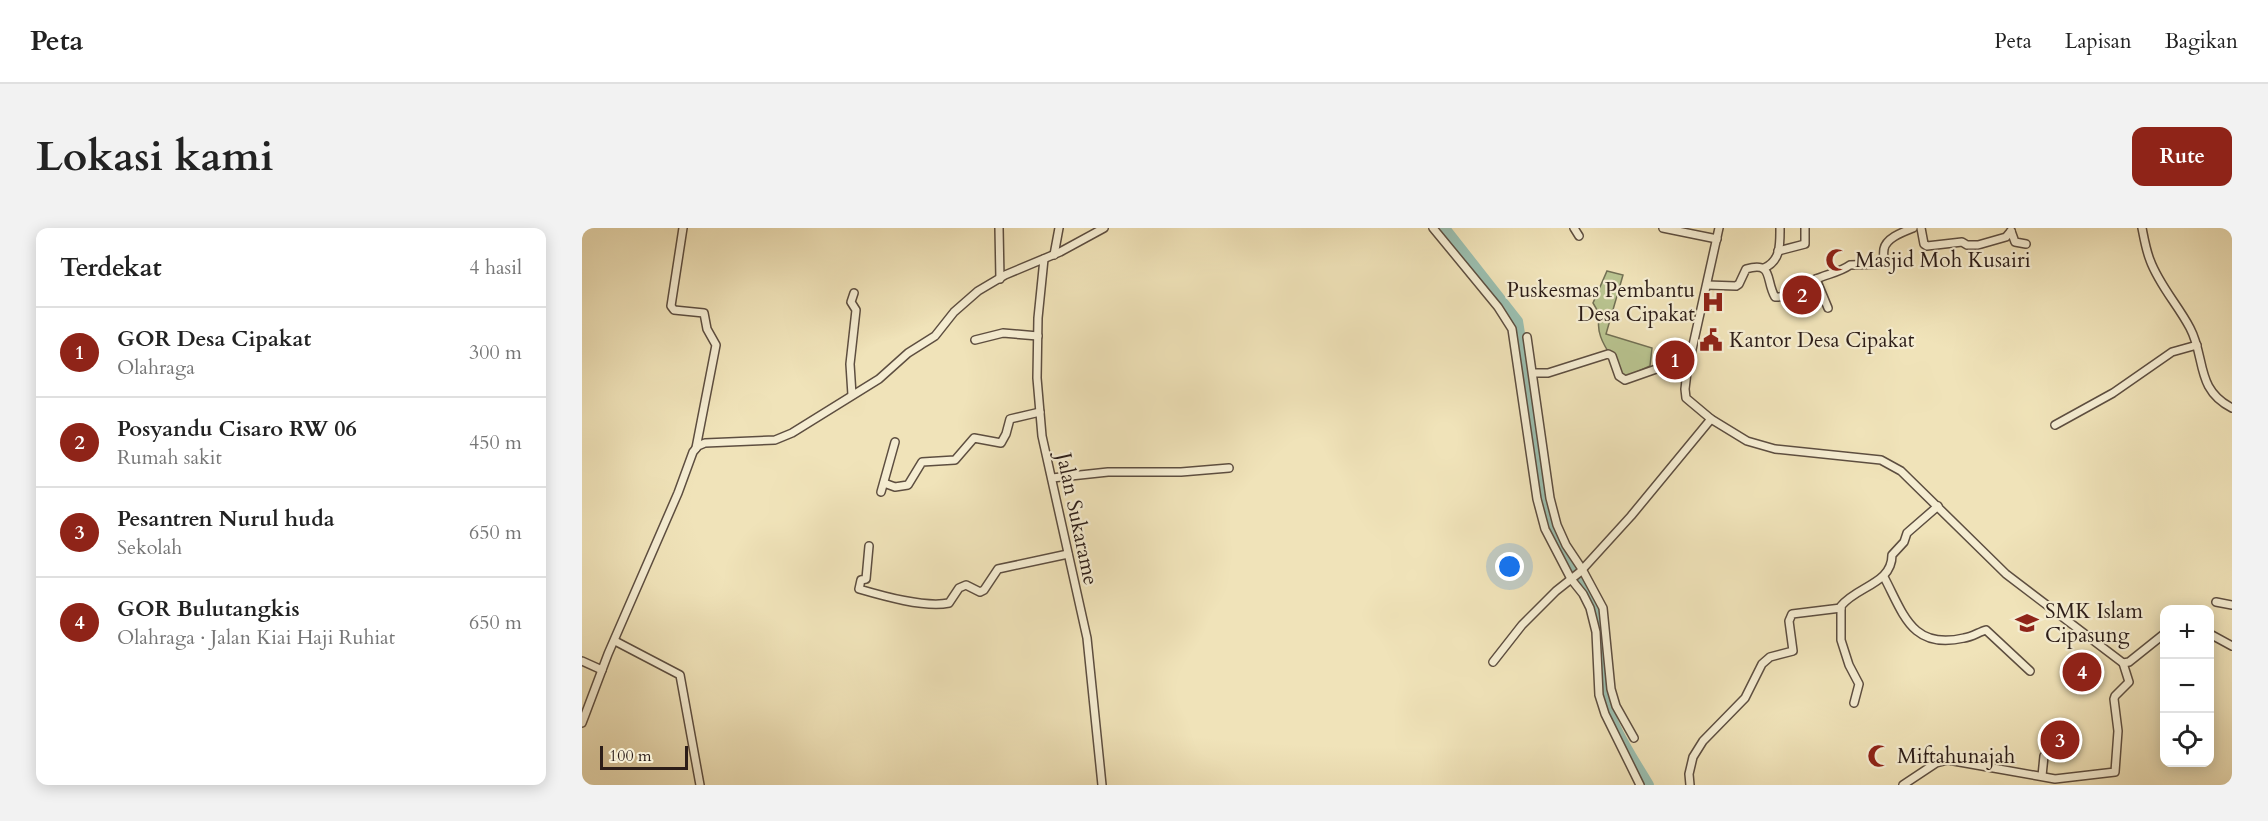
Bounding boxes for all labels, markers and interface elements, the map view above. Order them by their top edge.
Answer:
text: Peta [30,22,83,60]
text: Peta [1994,27,2032,56]
text: Lapisan [2065,27,2132,56]
text: Bagikan [2165,27,2238,56]
button: Rute [2132,127,2232,186]
text: Lokasi kami [36,128,274,185]
place label: Masjid Moh Kusairi [1855,246,2031,275]
mosque icon: Masjid Moh Kusairi [1824,247,1850,273]
text: Terdekat [60,250,162,285]
text: 4 hasil [469,254,522,281]
pin: 2 [1782,272,1822,318]
place label: Puskesmas Pembantu Desa Cipakat [1507,276,1695,329]
hospital icon: Puskesmas Pembantu Desa Cipakat [1700,289,1726,315]
text: GOR Desa Cipakat [117,324,311,354]
place label: Kantor Desa Cipakat [1729,326,1915,355]
public building icon: Kantor Desa Cipakat [1698,327,1724,353]
pin: 1 [1656,338,1694,382]
text: 1 [74,339,85,366]
text: 300 m [469,339,522,366]
text: Olahraga [117,354,195,381]
text: Posyandu Cisaro RW 06 [117,414,357,444]
text: 2 [74,429,85,456]
text: 450 m [469,429,522,456]
text: Rumah sakit [117,444,222,471]
street label: Jalan Sukarame [1048,447,1105,588]
text: Pesantren Nurul huda [117,504,335,534]
text: 3 [74,519,85,546]
text: 650 m [469,519,522,546]
text: Sekolah [117,534,182,561]
your location [1495,552,1524,581]
text: GOR Bulutangkis [117,594,300,624]
place label: SMK Islam Cipasung [2045,597,2143,650]
map controls [2160,605,2214,767]
button: + [2160,605,2214,659]
text: 4 [74,609,85,636]
text: 650 m [469,609,522,636]
school or university icon: SMK Islam Cipasung [2014,610,2040,636]
text: Olahraga · Jalan Kiai Haji Ruhiat [117,624,395,651]
pin: 4 [2062,650,2102,694]
button: − [2160,659,2214,713]
button: locate [2160,713,2214,767]
pin: 3 [2040,718,2080,762]
place label: Miftahunajah [1897,742,2016,771]
scale bar [600,743,688,770]
mosque icon: Miftahunajah [1866,743,1892,769]
text: 100 m [609,745,651,767]

